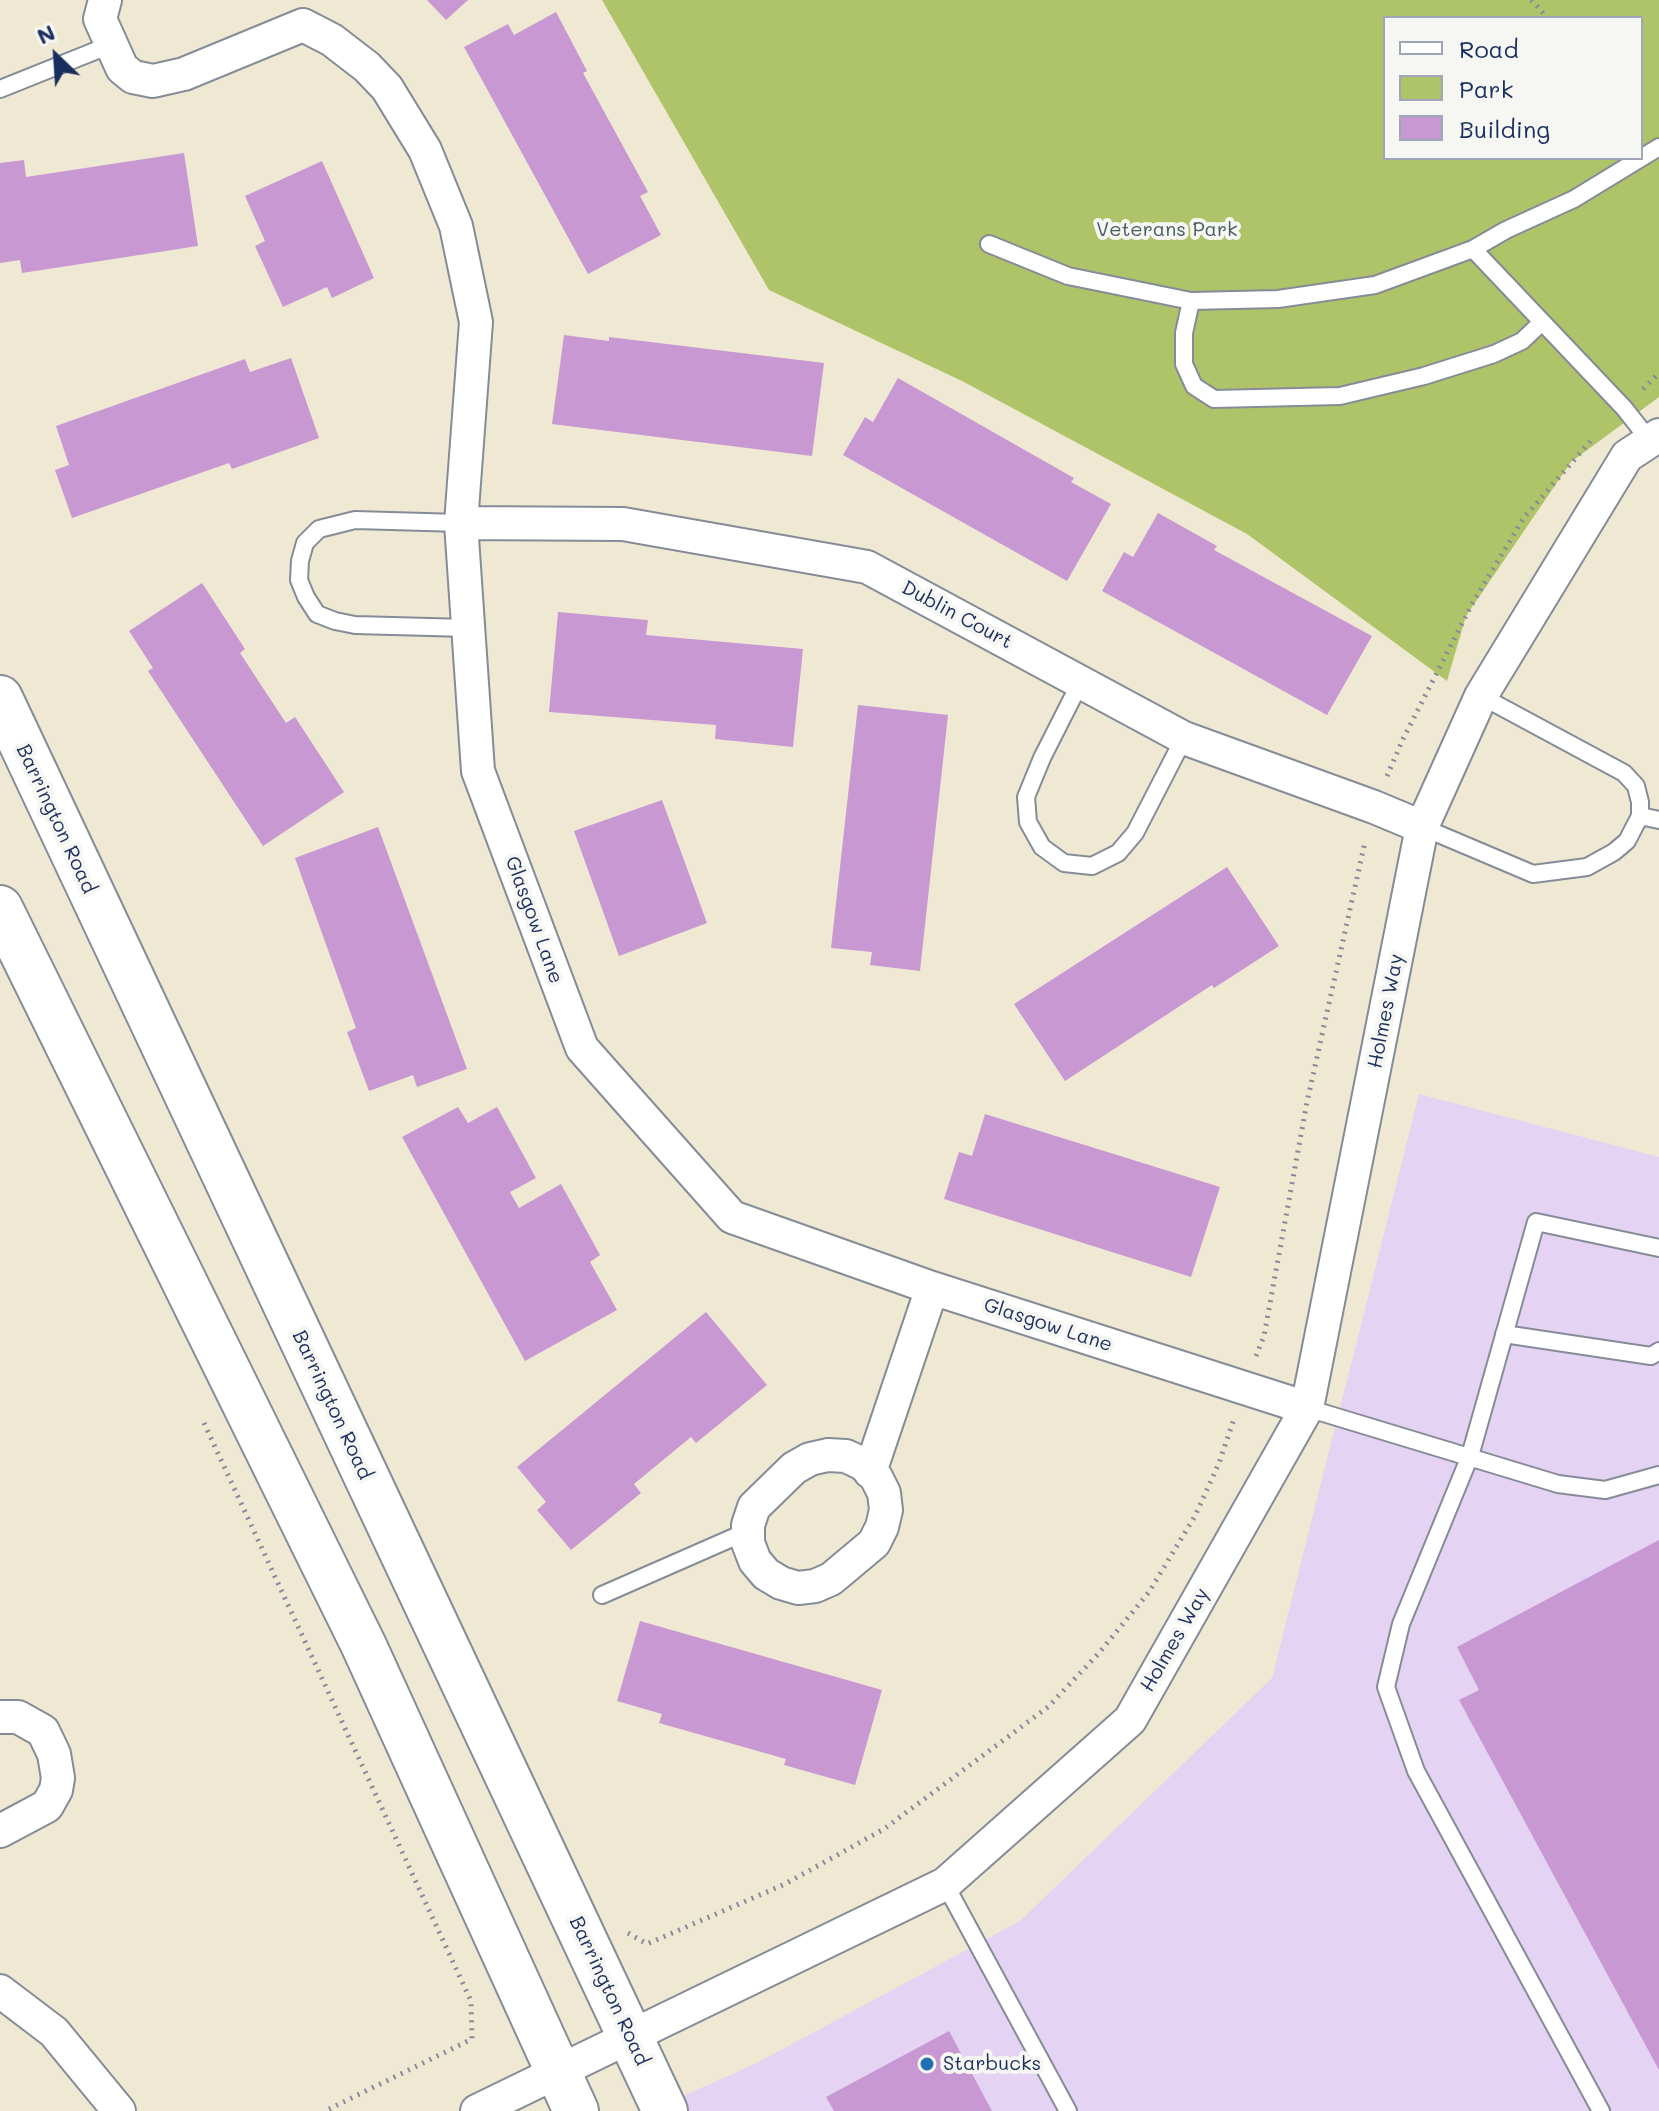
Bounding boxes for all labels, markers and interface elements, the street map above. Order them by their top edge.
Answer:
north arrow [16,16,96,96]
legend [1383,16,1643,160]
text: N [32,17,59,50]
text: Road [1459,33,1519,64]
text: Park [1459,73,1513,104]
text: Building [1459,113,1550,144]
park label: Veterans Park [1096,218,1238,242]
street label: Dublin Court [898,576,1016,654]
street label: Barrington Road [11,741,101,897]
street label: Glasgow Lane [500,853,568,987]
street label: Holmes Way [1363,952,1409,1070]
street label: Glasgow Lane [981,1293,1115,1357]
street label: Barrington Road [287,1327,377,1483]
street label: Holmes Way [1136,1584,1214,1696]
street label: Barrington Road [564,1913,654,2069]
place label: Starbucks [943,2052,1041,2076]
marker: Starbucks [918,2055,936,2073]

